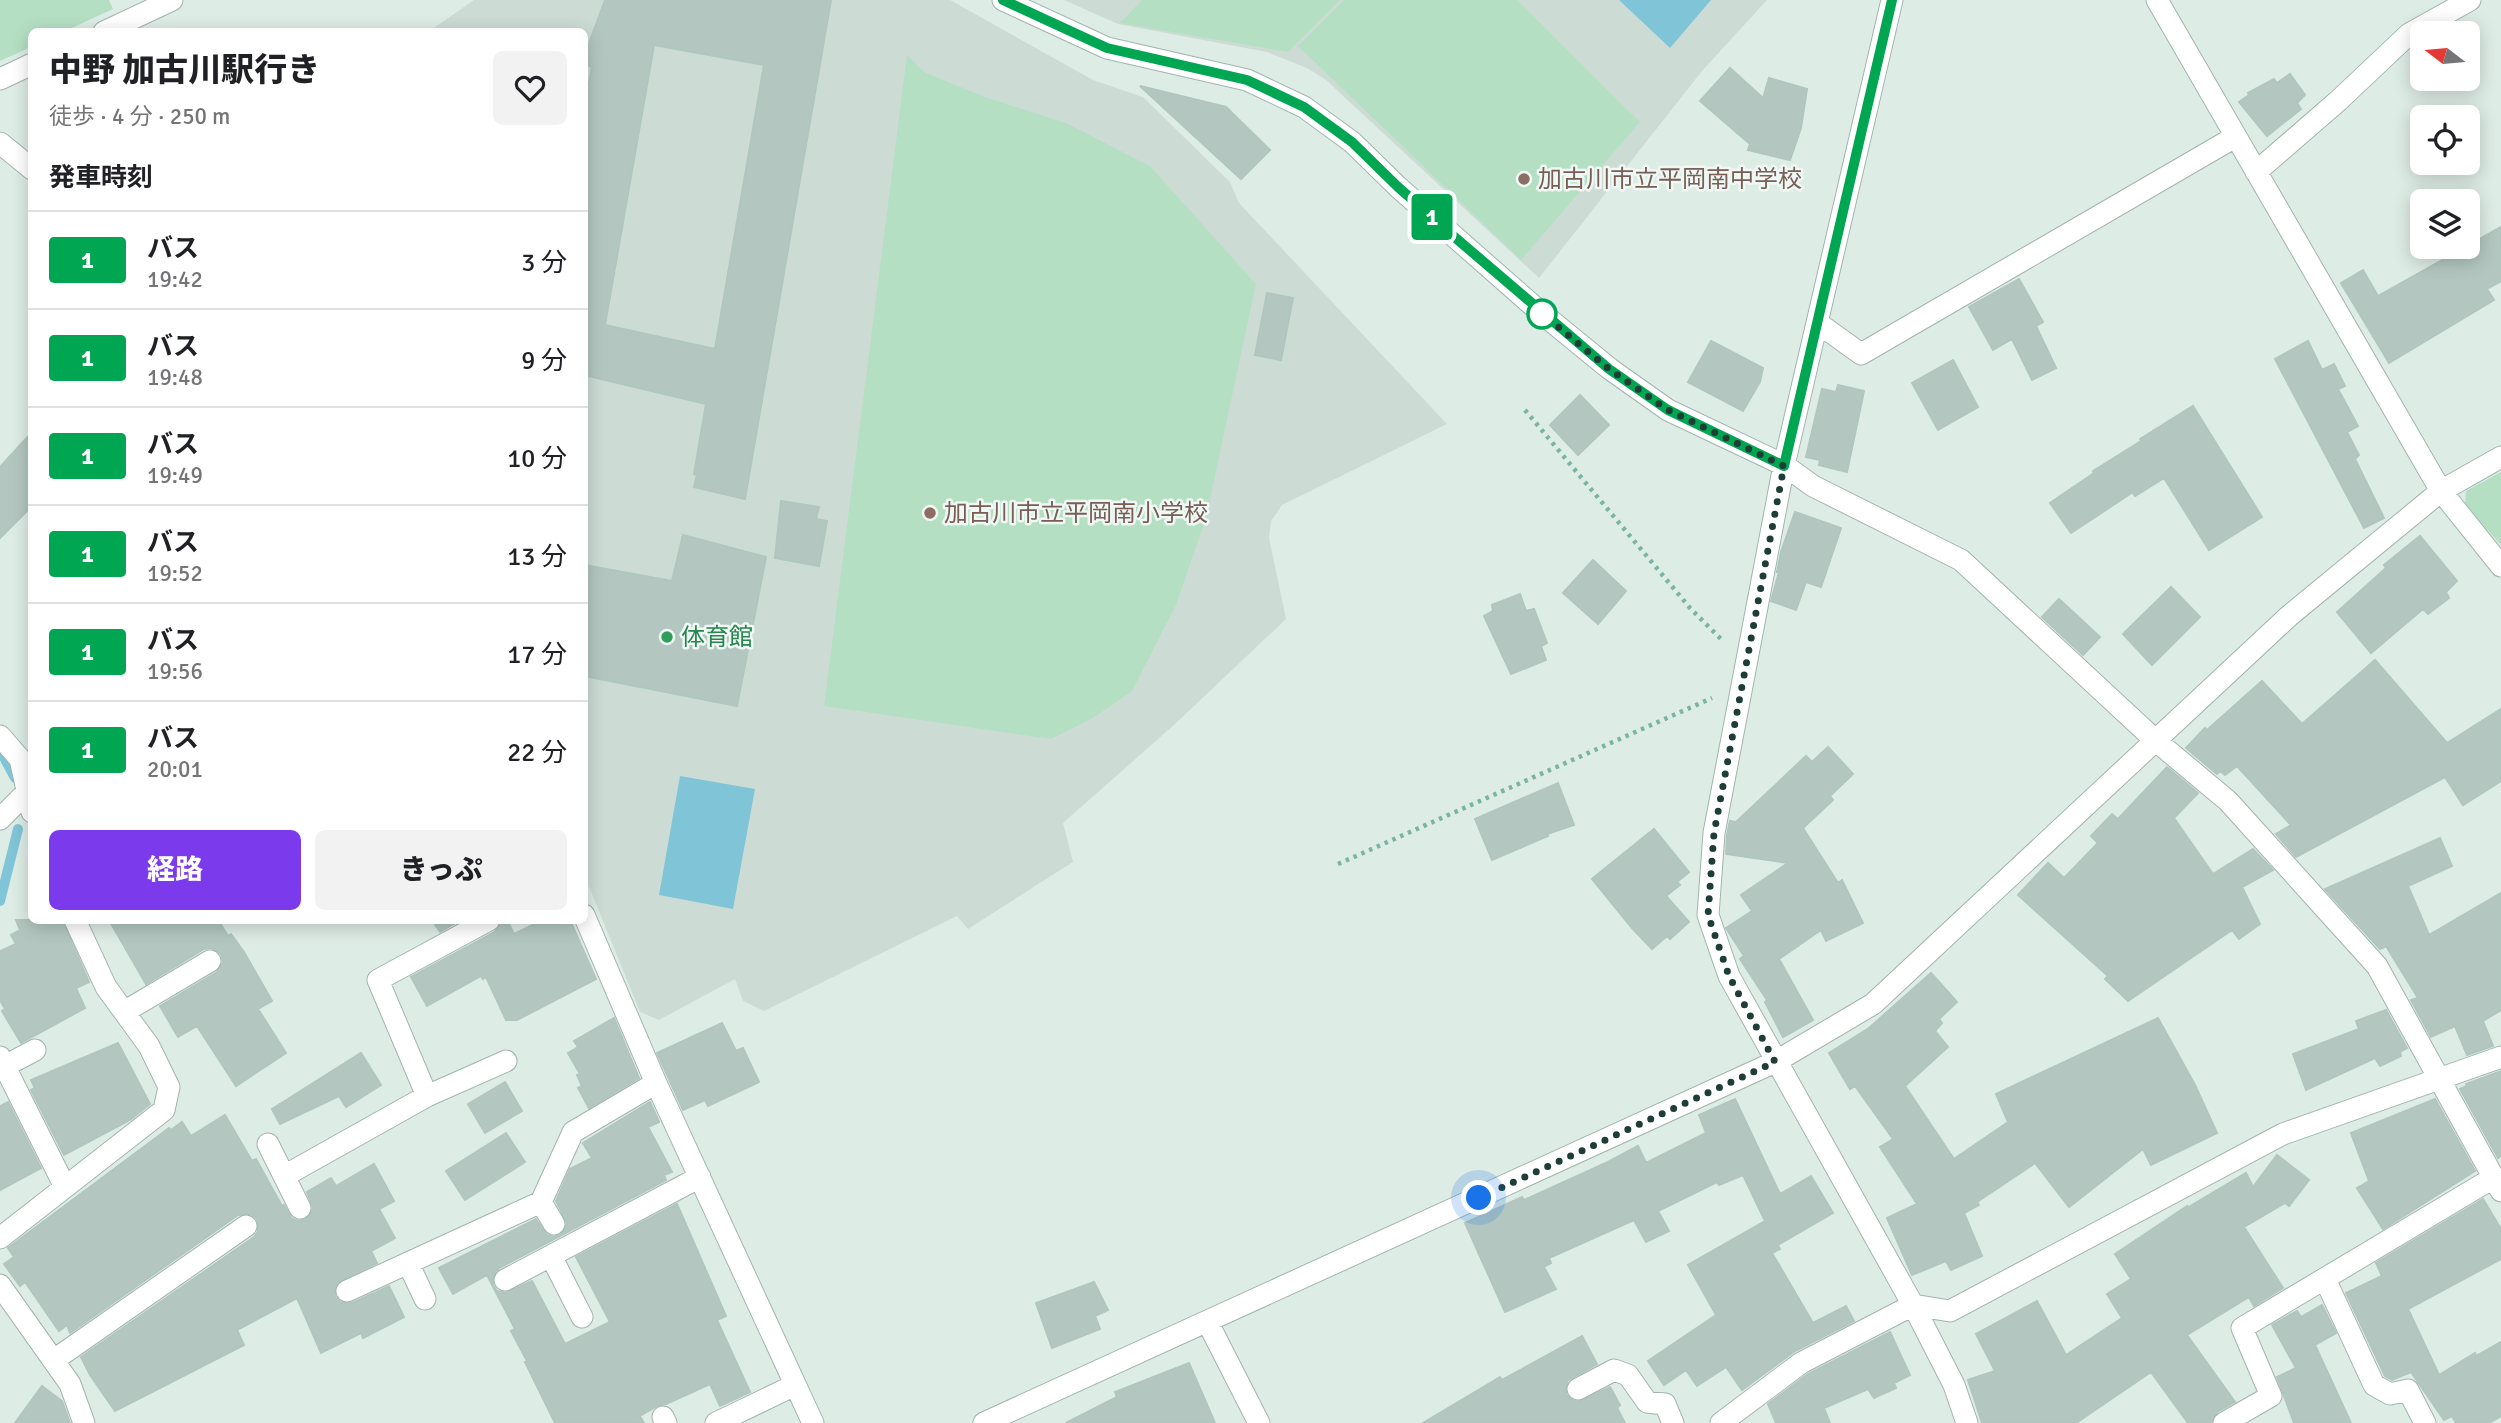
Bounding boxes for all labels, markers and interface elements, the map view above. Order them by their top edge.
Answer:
north arrow [2410,21,2480,91]
map controls [2410,21,2480,259]
text: 中野 加古川駅行き [49,50,320,91]
button: heart [493,51,567,125]
text: 徒歩 · 4 分 · 250 m [49,102,230,131]
button: locate [2410,105,2480,175]
text: 発車時刻 [49,162,153,194]
place label: 加古川市立平岡南中学校 [1538,164,1802,194]
marker: 加古川市立平岡南中学校 [1516,171,1532,187]
button: layers [2410,189,2480,259]
line badge: 1 [1409,194,1455,240]
text: 1 [1426,202,1438,232]
text: バス [147,233,199,265]
text: 1 [81,245,94,275]
text: 3 分 [521,247,567,279]
text: 19:42 [147,265,203,294]
unlabelled marker [1527,299,1557,329]
text: バス [147,331,199,363]
text: 1 [81,343,94,373]
text: 9 分 [521,345,567,377]
text: 19:48 [147,363,203,392]
text: バス [147,429,199,461]
text: 1 [81,441,94,471]
text: 10 分 [507,443,567,475]
text: 19:49 [147,461,203,490]
place label: 加古川市立平岡南小学校 [944,498,1208,528]
marker: 加古川市立平岡南小学校 [922,505,938,521]
text: バス [147,527,199,559]
text: 1 [81,539,94,569]
text: 13 分 [507,541,567,573]
text: 19:52 [147,559,203,588]
place label: 体育館 [681,622,753,652]
text: バス [147,625,199,657]
marker: 体育館 [659,629,675,645]
text: 1 [81,637,94,667]
text: 17 分 [507,639,567,671]
text: 19:56 [147,657,203,686]
text: バス [147,723,199,755]
text: 1 [81,735,94,765]
text: 22 分 [507,737,567,769]
text: 20:01 [147,755,203,784]
button: 経路 [49,830,301,910]
button: きっぷ [315,830,567,910]
your location [1461,1180,1496,1215]

